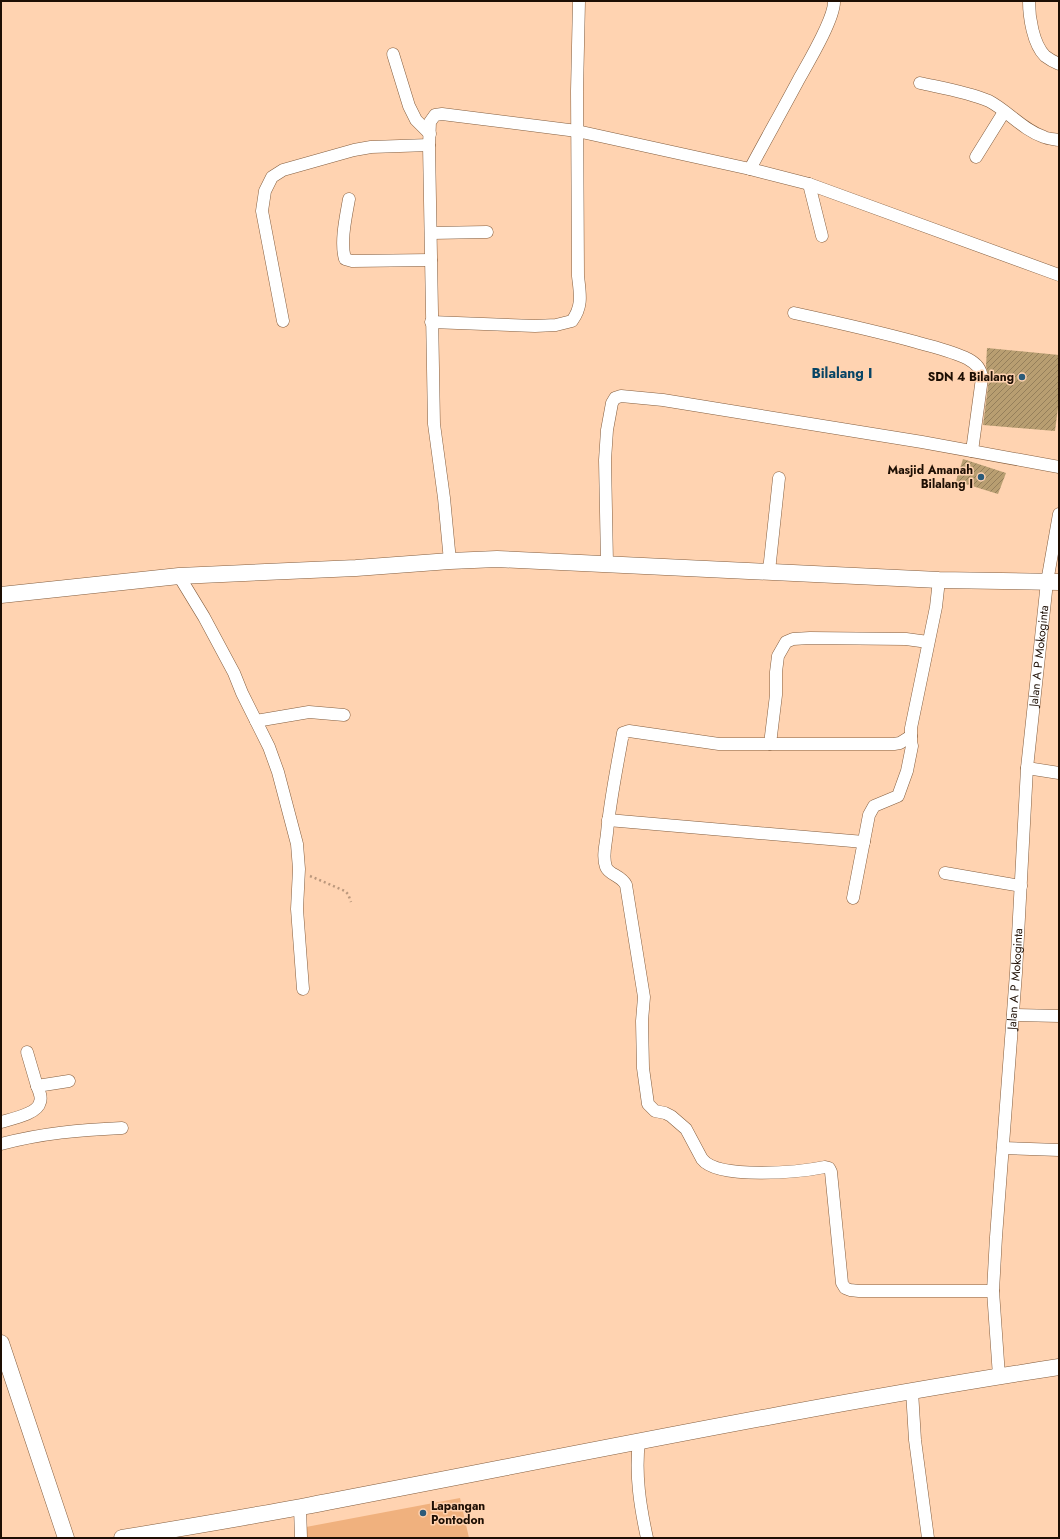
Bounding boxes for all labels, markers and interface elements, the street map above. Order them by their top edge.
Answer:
district label: Bilalang I [811,363,873,383]
place label: SDN 4 Bilalang [928,368,1014,386]
marker: SDN 4 Bilalang [1017,372,1027,382]
place label: Masjid Amanah Bilalang I [887,461,973,493]
marker: Masjid Amanah Bilalang I [976,472,986,482]
street label: Jalan A P Mokoginta [1024,604,1053,710]
street label: Jalan A P Mokoginta [1003,928,1027,1032]
place label: Lapangan Pontodon [431,1497,485,1529]
marker: Lapangan Pontodon [418,1508,428,1518]

